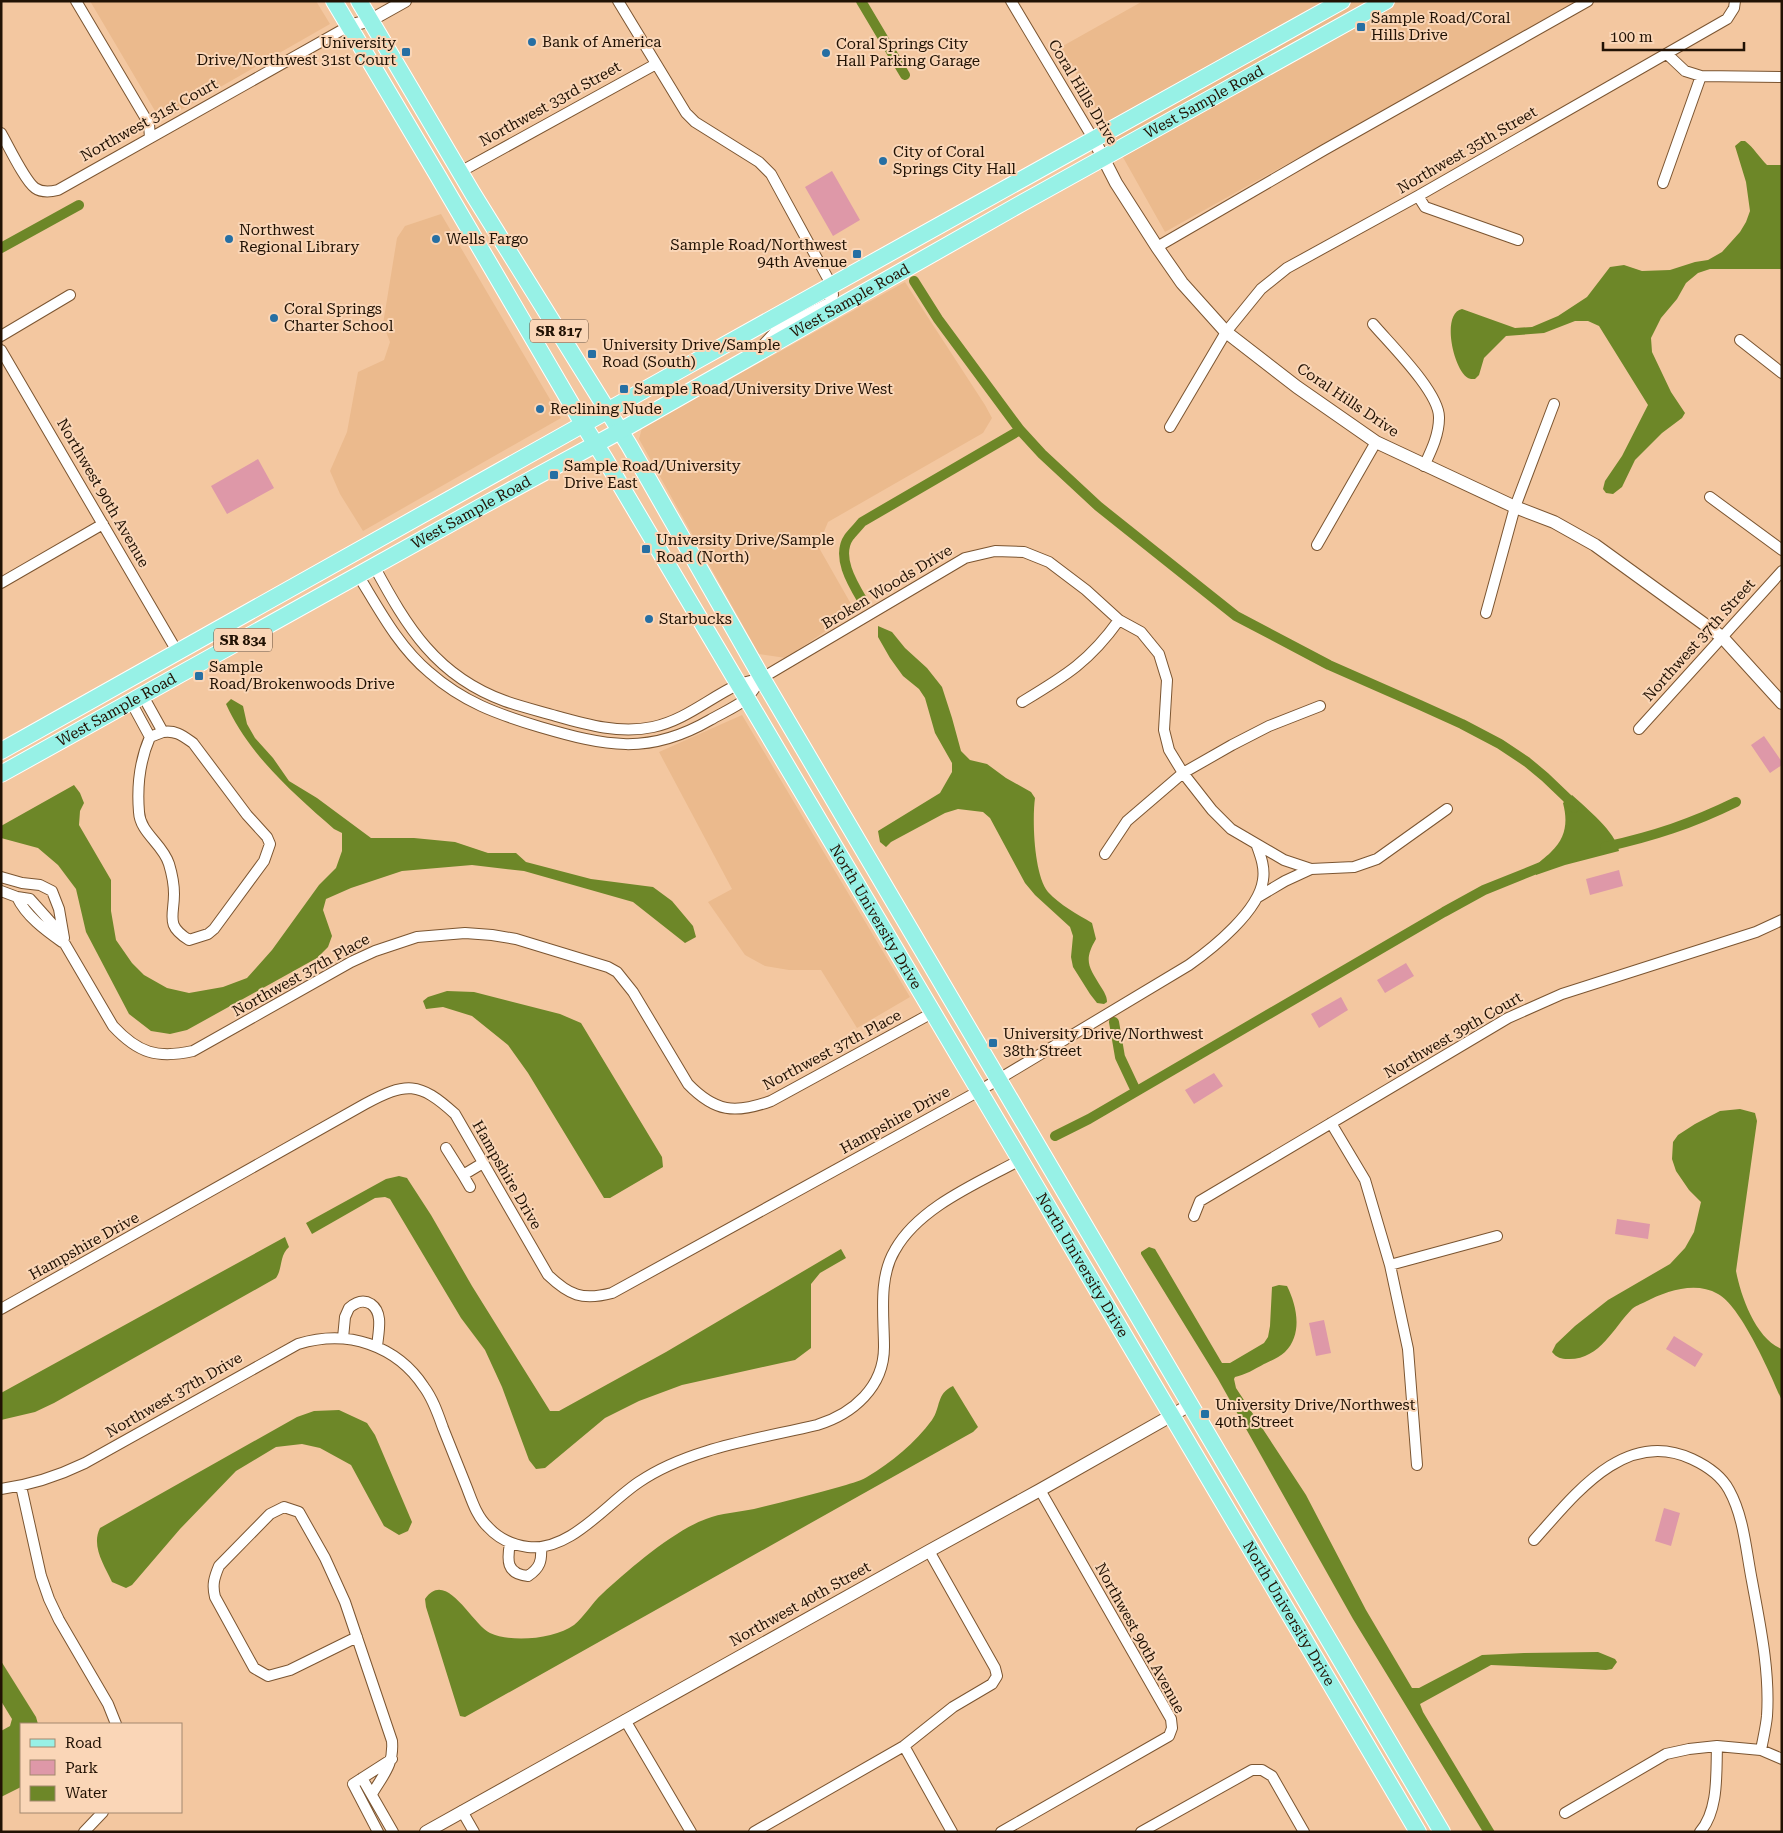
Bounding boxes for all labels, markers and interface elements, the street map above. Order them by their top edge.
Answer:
place label: Sample Road/Coral Hills Drive [1371,9,1511,44]
scale bar [1603,20,1744,52]
marker: Sample Road/Coral Hills Drive [1355,21,1367,33]
text: 100 m [1610,28,1653,46]
place label: Bank of America [542,33,661,51]
place label: University Drive/Northwest 31st Court [196,34,396,69]
place label: Coral Springs City Hall Parking Garage [836,35,980,70]
marker: Bank of America [526,36,538,48]
street label: Coral Hills Drive [1045,36,1121,148]
marker: University Drive/Northwest 31st Court [400,46,412,58]
marker: Coral Springs City Hall Parking Garage [820,47,832,59]
street label: Northwest 33rd Street [476,57,624,150]
street label: West Sample Road [1141,61,1267,142]
street label: Northwest 31st Court [77,75,221,165]
street label: Northwest 35th Street [1394,102,1540,197]
place label: City of Coral Springs City Hall [893,143,1016,178]
marker: City of Coral Springs City Hall [877,155,889,167]
place label: Northwest Regional Library [239,221,359,256]
place label: Wells Fargo [446,230,529,248]
marker: Northwest Regional Library [223,233,235,245]
marker: Wells Fargo [430,233,442,245]
place label: Sample Road/Northwest 94th Avenue [670,236,847,271]
marker: Sample Road/Northwest 94th Avenue [851,248,863,260]
street label: West Sample Road [787,260,913,341]
place label: Coral Springs Charter School [284,300,394,335]
marker: Coral Springs Charter School [268,312,280,324]
road number: SR 817 [530,320,588,342]
place label: University Drive/Sample Road (South) [602,336,780,371]
marker: University Drive/Sample Road (South) [586,348,598,360]
street label: Coral Hills Drive [1294,359,1402,441]
place label: Sample Road/University Drive West [634,380,893,398]
marker: Sample Road/University Drive West [618,383,630,395]
place label: Reclining Nude [550,400,662,418]
marker: Reclining Nude [534,403,546,415]
street label: Northwest 90th Avenue [53,415,153,571]
place label: Sample Road/University Drive East [564,457,741,492]
marker: Sample Road/University Drive East [548,469,560,481]
street label: West Sample Road [408,472,534,553]
place label: University Drive/Sample Road (North) [656,531,834,566]
street label: Broken Woods Drive [819,541,955,633]
marker: University Drive/Sample Road (North) [640,543,652,555]
street label: Northwest 37th Street [1639,575,1759,705]
place label: Starbucks [659,610,732,628]
marker: Starbucks [643,613,655,625]
road number: SR 834 [214,628,272,652]
place label: Sample Road/Brokenwoods Drive [209,658,395,693]
street label: West Sample Road [53,669,180,750]
marker: Sample Road/Brokenwoods Drive [193,670,205,682]
street label: North University Drive [826,841,925,992]
street label: Northwest 37th Place [229,930,373,1020]
street label: Northwest 39th Court [1381,988,1526,1082]
street label: Northwest 37th Place [760,1006,904,1094]
place label: University Drive/Northwest 38th Street [1003,1025,1204,1060]
marker: University Drive/Northwest 38th Street [987,1037,999,1049]
street label: Hampshire Drive [837,1082,953,1158]
street label: Hampshire Drive [469,1117,545,1233]
street label: North University Drive [1032,1190,1132,1341]
street label: Hampshire Drive [26,1208,142,1284]
street label: Northwest 37th Drive [103,1349,245,1441]
place label: University Drive/Northwest 40th Street [1215,1396,1416,1431]
marker: University Drive/Northwest 40th Street [1199,1408,1211,1420]
street label: North University Drive [1239,1538,1339,1689]
street label: Northwest 40th Street [726,1558,874,1650]
street label: Northwest 90th Avenue [1091,1560,1189,1716]
legend [20,1723,182,1813]
text: Road [65,1734,102,1752]
text: Park [65,1759,99,1777]
text: Water [65,1784,107,1802]

